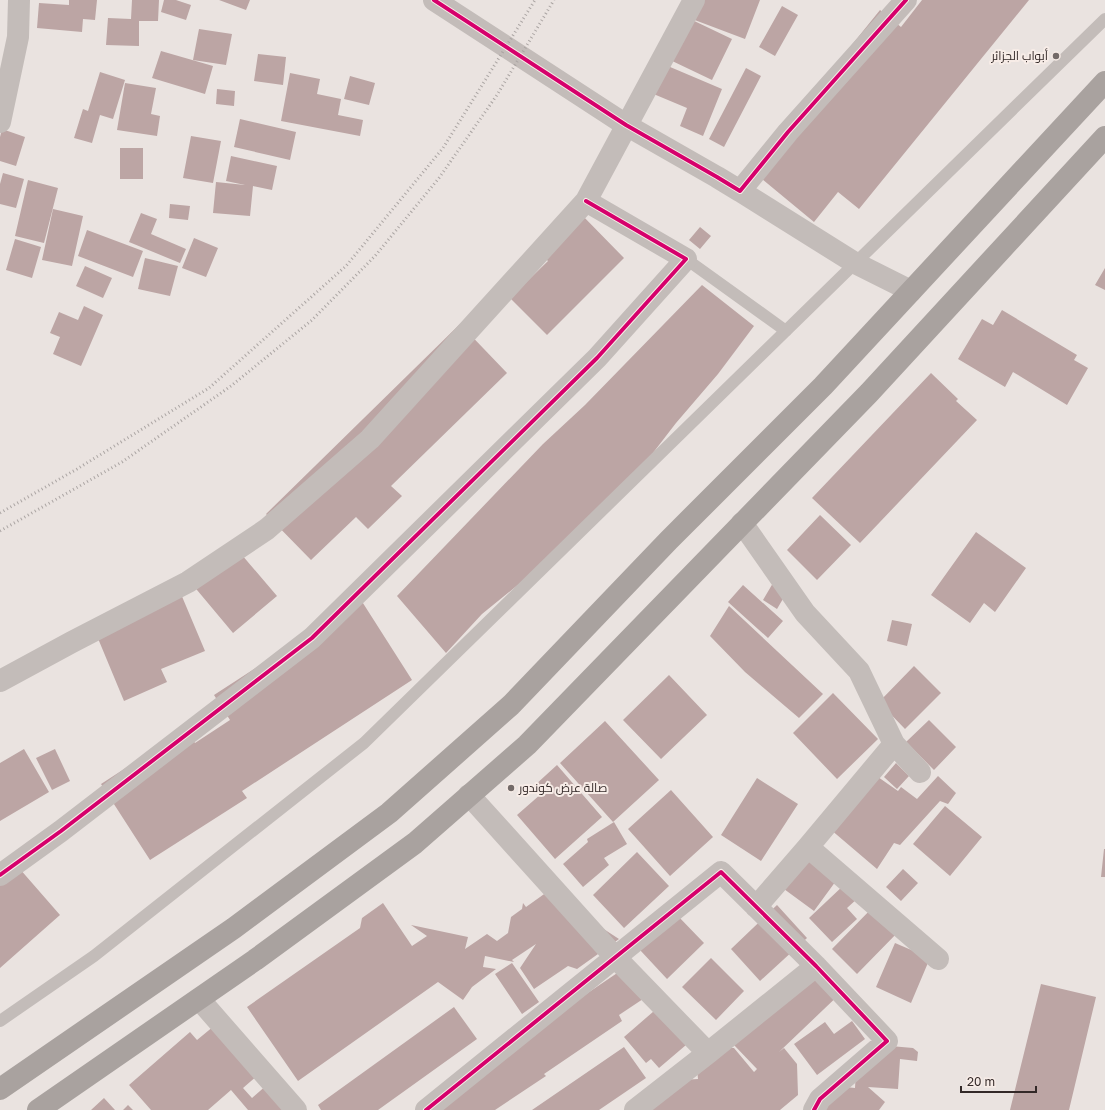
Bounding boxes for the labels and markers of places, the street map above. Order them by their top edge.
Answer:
place label: أبواب الجزائر [991,48,1048,63]
marker: أبواب الجزائر [1051,51,1061,61]
place label: صالة عرض كوندور [518,780,607,795]
marker: صالة عرض كوندور [506,783,516,793]

